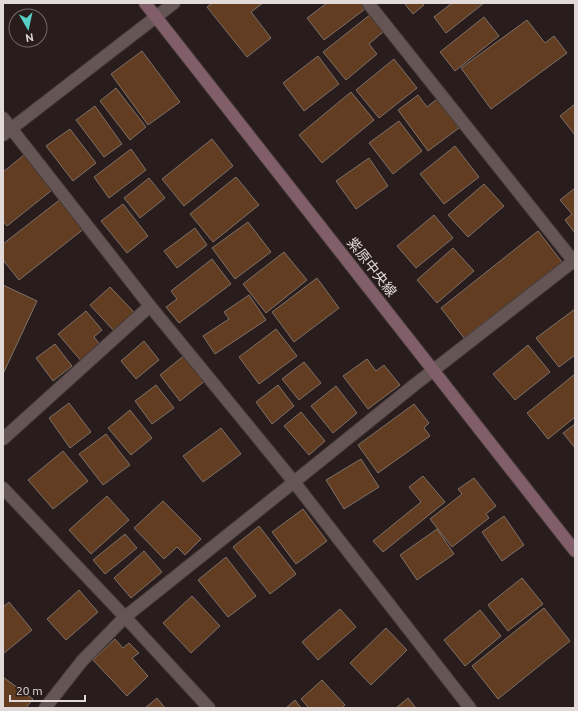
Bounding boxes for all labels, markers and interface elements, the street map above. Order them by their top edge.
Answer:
north arrow [8,8,48,48]
text: N [25,31,35,44]
street label: 紫原中央線 [344,234,400,300]
scale bar [10,677,85,703]
text: 20 m [16,684,43,697]

